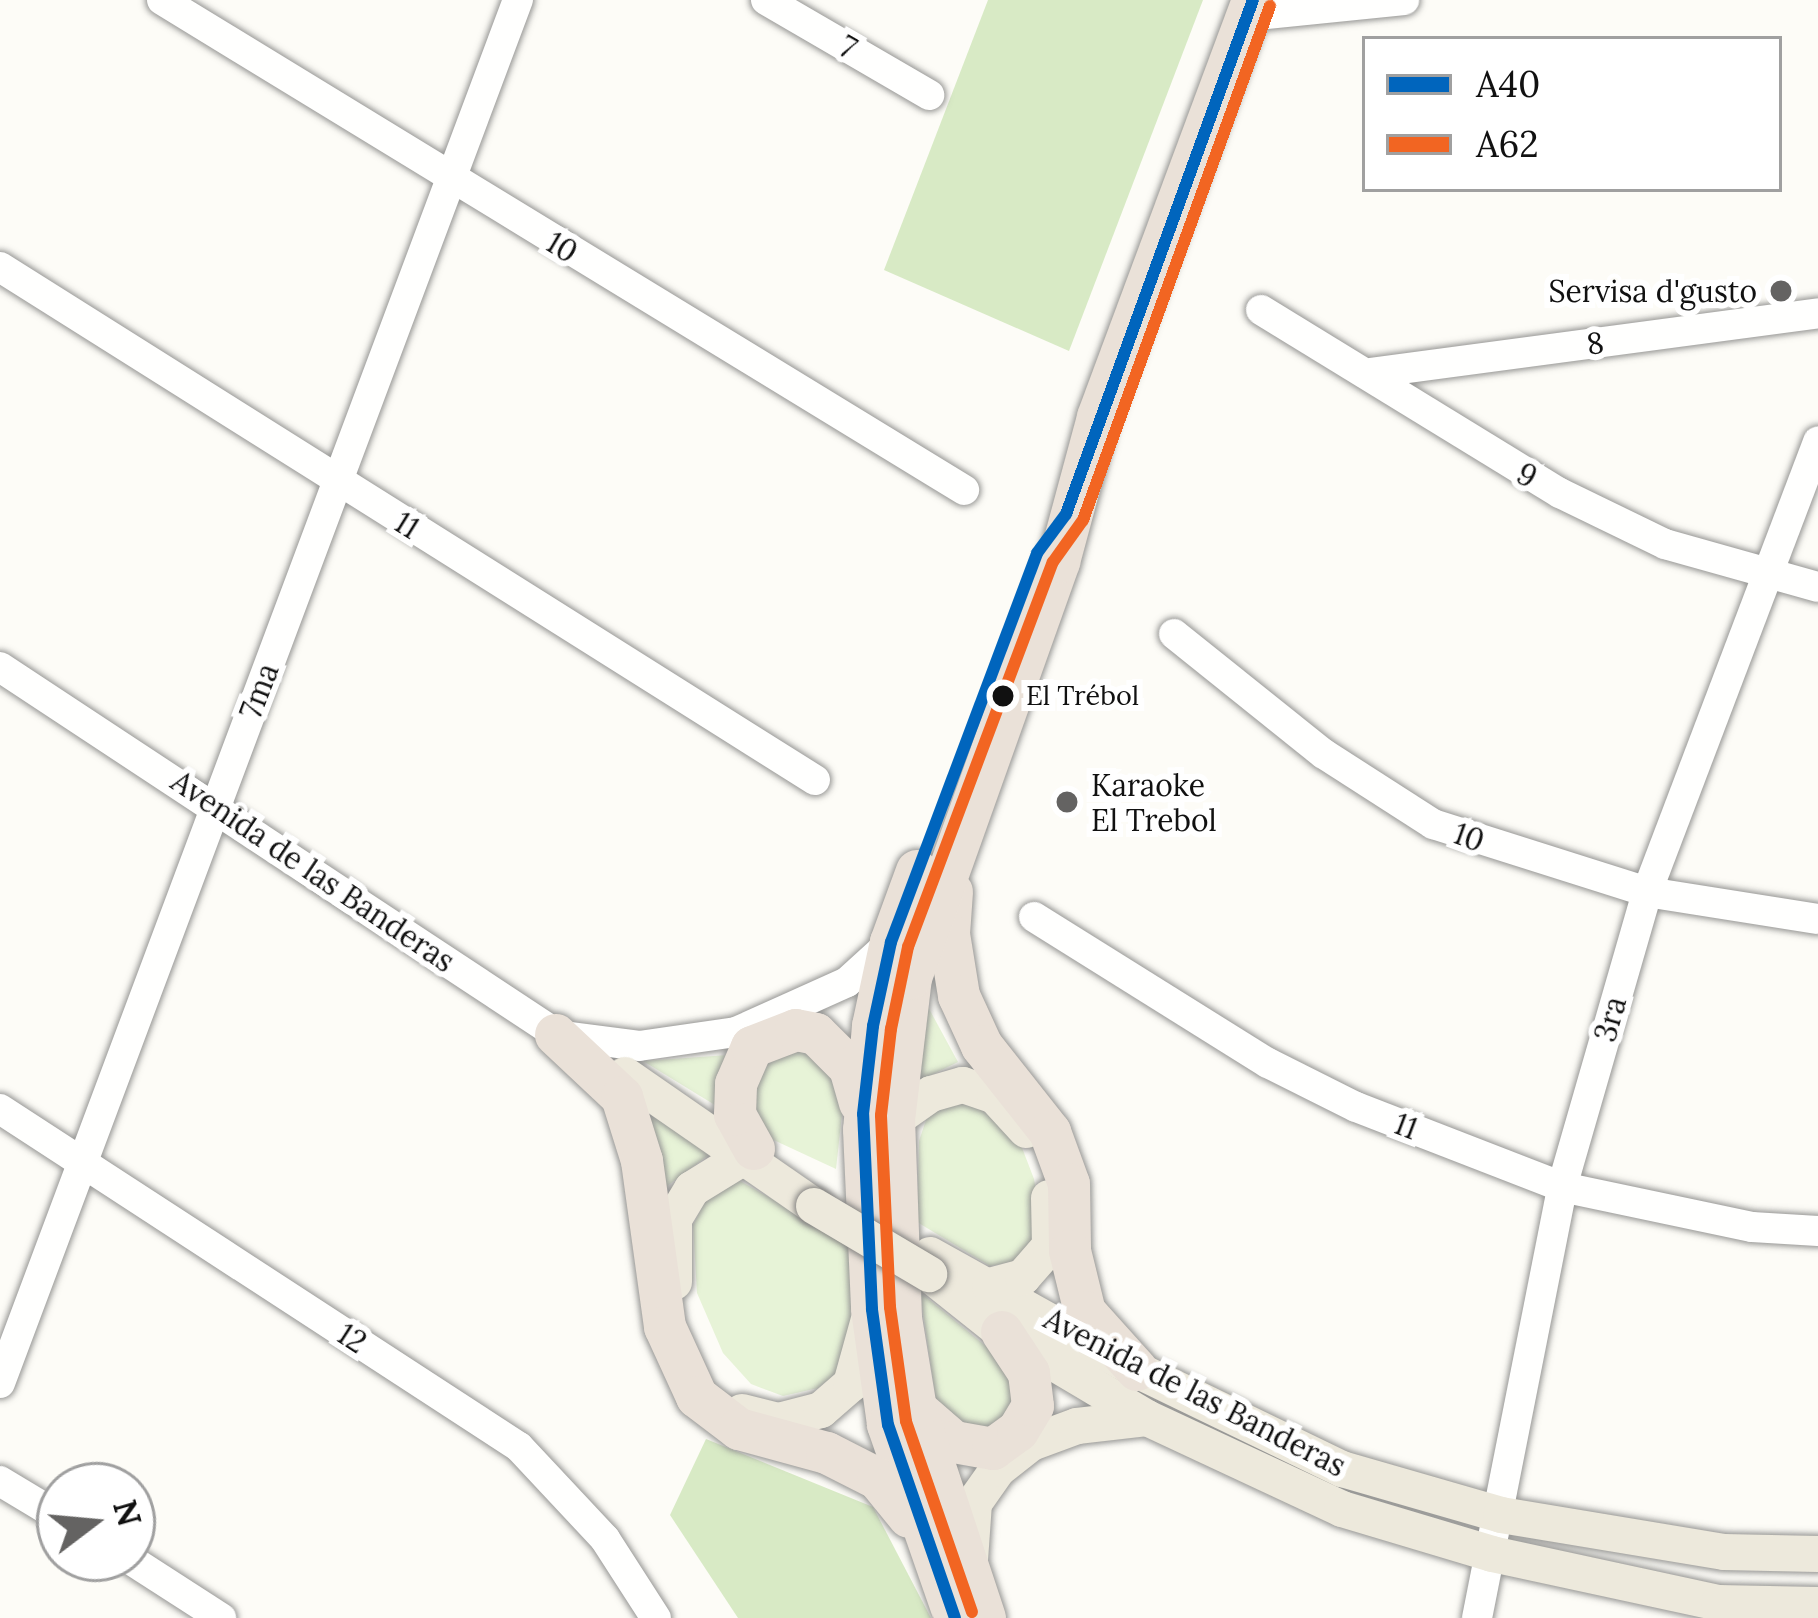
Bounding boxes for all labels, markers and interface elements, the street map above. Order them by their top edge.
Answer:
street label: 7 [833,28,863,66]
legend [1362,36,1782,192]
text: A40 [1476,61,1540,107]
text: A62 [1476,121,1539,167]
street label: 10 [540,224,584,270]
place label: Servisa d'gusto [1548,273,1757,309]
marker: Servisa d'gusto [1768,278,1794,304]
street label: 8 [1584,324,1606,362]
street label: 9 [1511,455,1543,495]
street label: 11 [388,504,426,546]
street label: 7ma [232,658,286,724]
place label: El Trébol [1026,680,1139,712]
marker: El Trébol [992,685,1014,707]
street label: Avenida de las Banderas [165,763,461,979]
place label: Karaoke El Trebol [1091,767,1217,838]
marker: Karaoke El Trebol [1054,789,1080,815]
street label: 10 [1449,815,1489,859]
street label: 3ra [1586,992,1634,1046]
street label: 11 [1389,1105,1423,1147]
street label: Avenida de las Banderas [1038,1300,1352,1484]
street label: 12 [331,1316,373,1360]
north arrow [36,1462,156,1582]
text: N [104,1495,151,1531]

